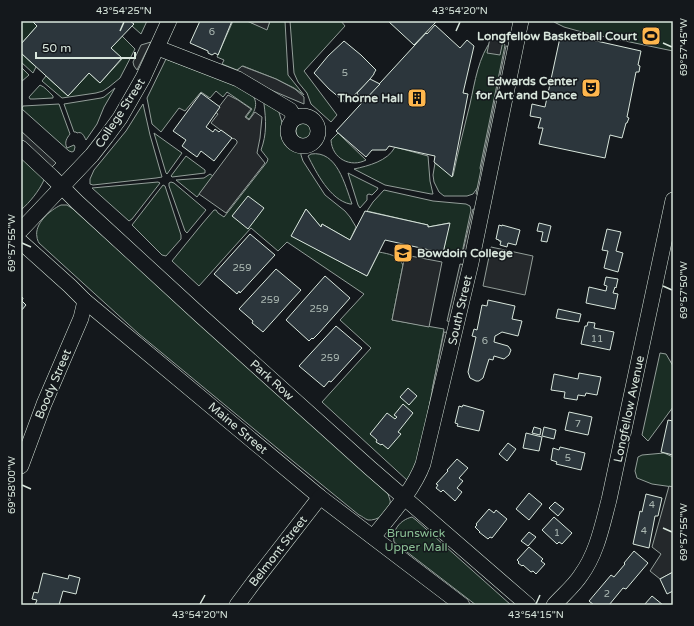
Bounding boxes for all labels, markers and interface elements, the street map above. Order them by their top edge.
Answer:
text: 43°54'25"N [96,5,152,17]
text: 43°54'20"N [432,5,488,17]
text: 69°57'45"W [678,18,690,76]
sports icon: Longfellow Basketball Court [640,25,662,47]
house number: 6 [209,26,215,38]
place label: Longfellow Basketball Court [477,29,637,44]
scale bar [36,34,135,60]
text: 50 m [42,41,71,55]
house number: 5 [342,67,348,79]
place label: Edwards Center for Art and Dance [475,74,577,102]
street label: College Street [92,75,148,150]
theatre icon: Edwards Center for Art and Dance [580,77,602,99]
building icon: Thorne Hall [406,87,428,109]
place label: Thorne Hall [337,91,403,105]
text: 69°57'55"W [6,214,18,272]
school or university icon: Bowdoin College [392,242,414,264]
place label: Bowdoin College [417,246,513,261]
text: 69°57'50"W [678,261,690,319]
house number: 259 [233,262,251,274]
street label: South Street [445,273,475,346]
house number: 259 [261,294,279,306]
house number: 259 [310,303,328,315]
house number: 11 [591,333,603,345]
house number: 6 [482,335,488,347]
street label: Boody Street [32,347,74,421]
house number: 259 [321,352,339,364]
street label: Longfellow Avenue [611,354,647,464]
street label: Park Row [247,357,297,404]
street label: Maine Street [206,399,271,457]
house number: 7 [575,418,581,430]
house number: 5 [565,452,571,464]
text: 69°58'00"W [6,456,18,514]
house number: 4 [649,499,655,511]
text: 69°57'55"W [678,503,690,561]
street label: Belmont Street [246,513,310,589]
house number: 4 [641,525,647,537]
park label: Brunswick Upper Mall [385,526,447,554]
house number: 1 [554,527,560,539]
house number: 2 [604,588,610,600]
text: 43°54'20"N [172,609,228,621]
text: 43°54'15"N [508,609,564,621]

